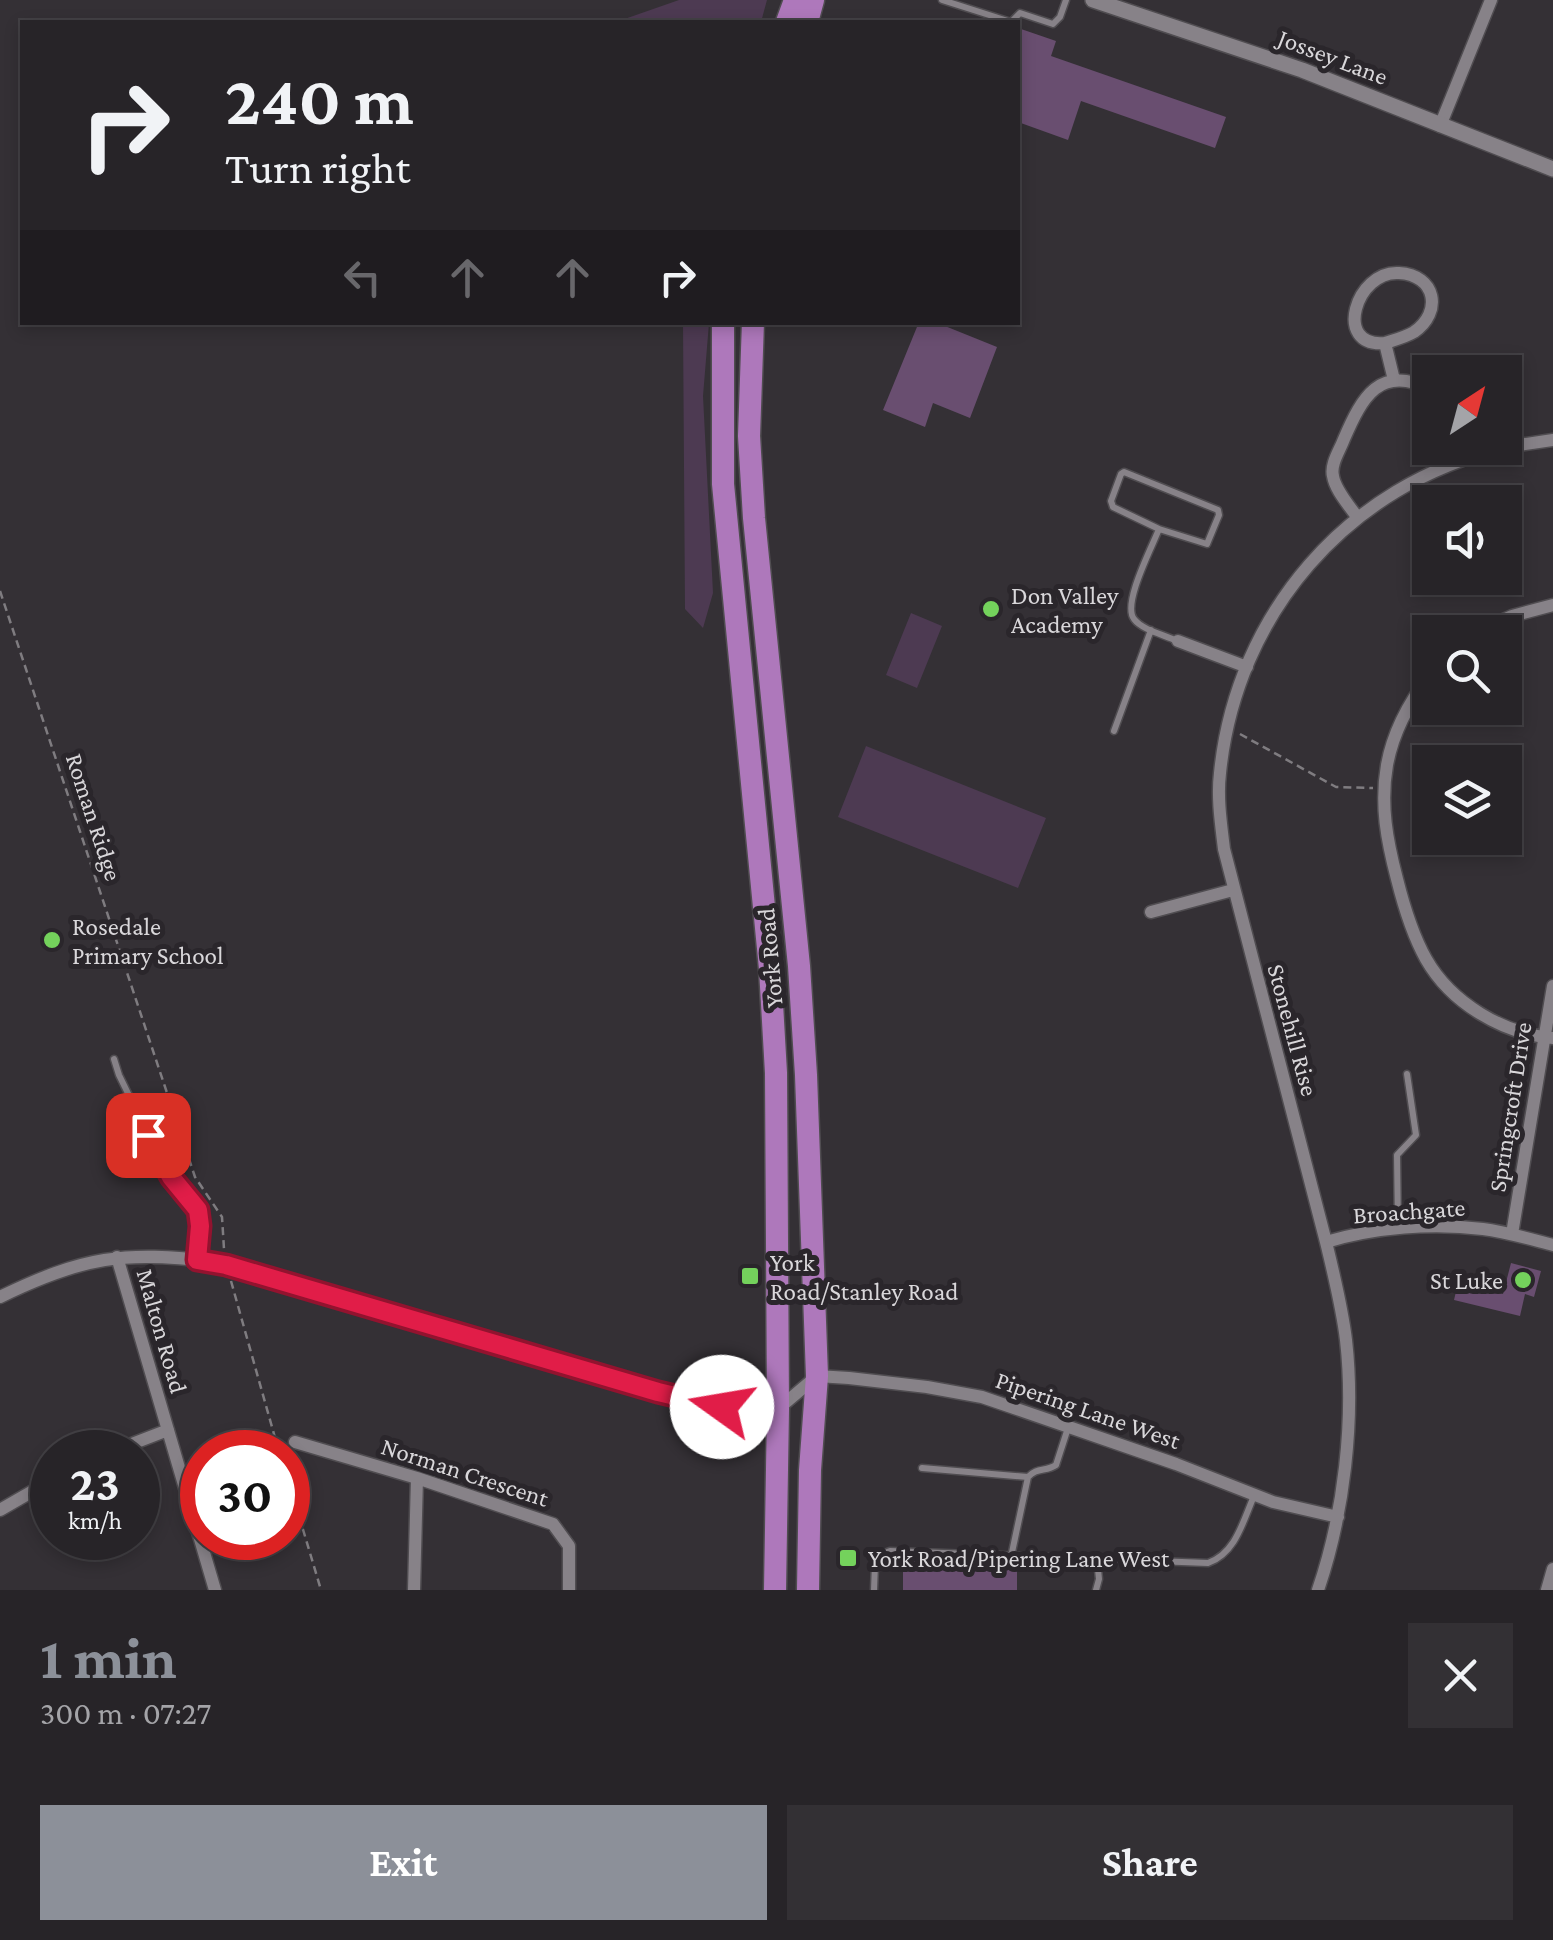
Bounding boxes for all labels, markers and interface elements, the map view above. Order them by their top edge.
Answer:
street label: Jossey Lane [1272,23,1392,91]
icon: right [60,60,190,190]
text: 240 m [225,61,414,139]
text: Turn right [225,143,410,193]
icon: left [335,250,390,305]
icon: ahead [440,250,495,305]
icon: ahead [545,250,600,305]
icon: right [650,250,705,305]
north arrow [1412,355,1522,465]
map controls [1412,355,1522,855]
button: sound [1412,485,1522,595]
place label: Don Valley Academy [1011,582,1119,639]
marker: Don Valley Academy [980,598,1002,620]
button: search [1412,615,1522,725]
button: layers [1412,745,1522,855]
street label: Roman Ridge [60,750,127,884]
street label: York Road [752,907,788,1009]
place label: Rosedale Primary School [72,913,224,970]
marker: Rosedale Primary School [41,929,63,951]
street label: Stonehill Rise [1262,961,1324,1099]
street label: Springcroft Drive [1483,1020,1538,1194]
pin [106,1093,191,1178]
icon: arrive [121,1108,176,1163]
street label: Broachgate [1352,1194,1466,1229]
place label: York Road/Stanley Road [770,1249,958,1306]
marker: York Road/Stanley Road [739,1265,761,1287]
street label: Malton Road [131,1266,193,1396]
place label: St Luke [1430,1267,1503,1294]
marker: St Luke [1512,1269,1534,1291]
position arrow [670,1355,774,1459]
street label: Pipering Lane West [992,1366,1184,1455]
speed limit sign: 30 [180,1430,310,1560]
street label: Norman Crescent [378,1432,553,1512]
text: 23 [70,1455,120,1511]
text: km/h [68,1507,122,1534]
place label: York Road/Pipering Lane West [868,1545,1170,1573]
marker: York Road/Pipering Lane West [837,1547,859,1569]
button: close [1408,1623,1513,1728]
text: 1 min [40,1624,177,1691]
text: 300 m · 07:27 [40,1695,211,1731]
button: Exit [40,1805,767,1920]
button: Share [787,1805,1513,1920]

